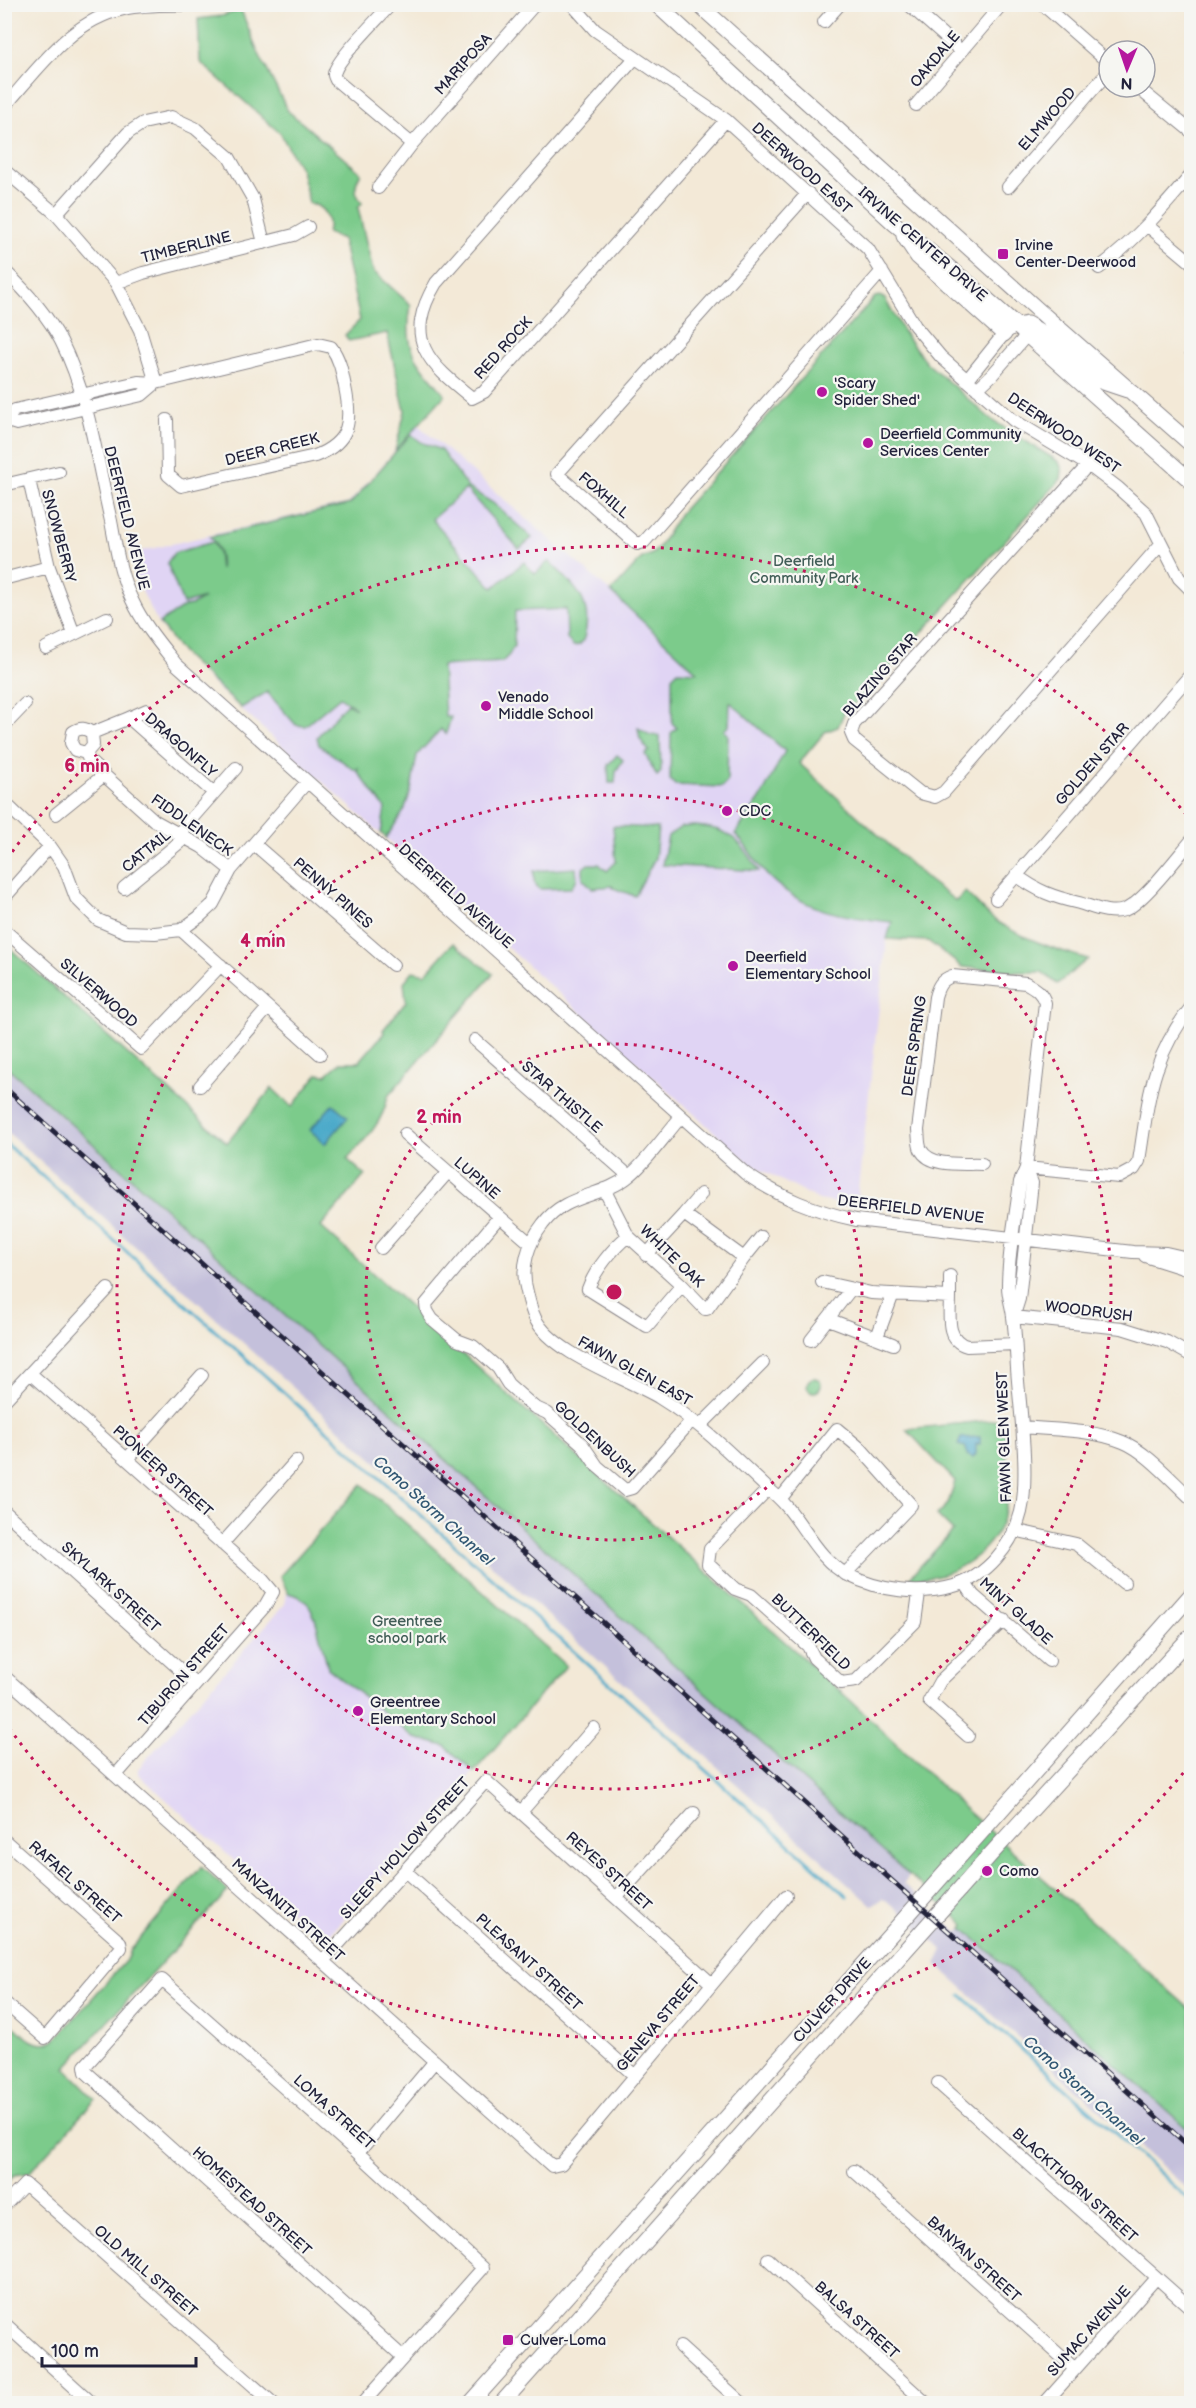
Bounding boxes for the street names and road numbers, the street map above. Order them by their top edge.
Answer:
street label: OAKDALE [906,27,965,91]
street label: MARIPOSA [431,29,497,99]
street label: ELMWOOD [1015,84,1080,155]
street label: DEERWOOD EAST [748,118,856,218]
street label: IRVINE CENTER DRIVE [854,183,991,306]
street label: TIMBERLINE [139,227,233,268]
street label: RED ROCK [470,313,537,384]
street label: DEERWOOD WEST [1004,389,1124,478]
street label: DEER CREEK [223,429,321,470]
street label: DEERFIELD AVENUE [99,444,154,592]
street label: FOXHILL [574,468,633,523]
street label: SNOWBERRY [37,488,80,585]
street label: BLAZING STAR [839,629,922,721]
street label: DRAGONFLY [141,709,221,782]
street label: GOLDEN STAR [1051,719,1134,810]
street label: FIDDLENECK [147,790,236,861]
street label: CATTAIL [118,826,175,877]
street label: DEERFIELD AVENUE [394,840,517,953]
street label: PENNY PINES [289,854,376,933]
street label: SILVERWOOD [56,955,141,1032]
street label: DEER SPRING [898,994,931,1098]
street label: STAR THISTLE [517,1057,606,1138]
street label: LUPINE [450,1153,504,1204]
street label: DEERFIELD AVENUE [837,1191,985,1228]
street label: WHITE OAK [636,1221,708,1292]
street label: WOODRUSH [1044,1297,1134,1326]
street label: FAWN GLEN EAST [574,1332,695,1411]
street label: FAWN GLEN WEST [993,1371,1016,1503]
street label: GOLDENBUSH [550,1397,639,1482]
street label: PIONEER STREET [109,1421,217,1521]
street label: SKYLARK STREET [57,1538,164,1637]
street label: MINT GLADE [975,1574,1056,1649]
street label: BUTTERFIELD [767,1590,854,1675]
street label: TIBURON STREET [135,1620,234,1730]
street label: SLEEPY HOLLOW STREET [337,1773,474,1923]
street label: REYES STREET [562,1828,656,1915]
street label: RAFAEL STREET [24,1837,125,1928]
street label: MANZANITA STREET [227,1855,348,1966]
street label: PLEASANT STREET [472,1910,586,2015]
street label: CULVER DRIVE [789,1954,876,2047]
street label: GENEVA STREET [612,1971,704,2076]
street label: LOMA STREET [289,2071,378,2154]
street label: BLACKTHORN STREET [1008,2124,1141,2247]
street label: HOMESTEAD STREET [188,2143,315,2260]
street label: BANYAN STREET [923,2212,1024,2306]
street label: OLD MILL STREET [90,2221,201,2321]
street label: BALSA STREET [810,2277,903,2363]
street label: SUMAC AVENUE [1044,2282,1135,2381]

